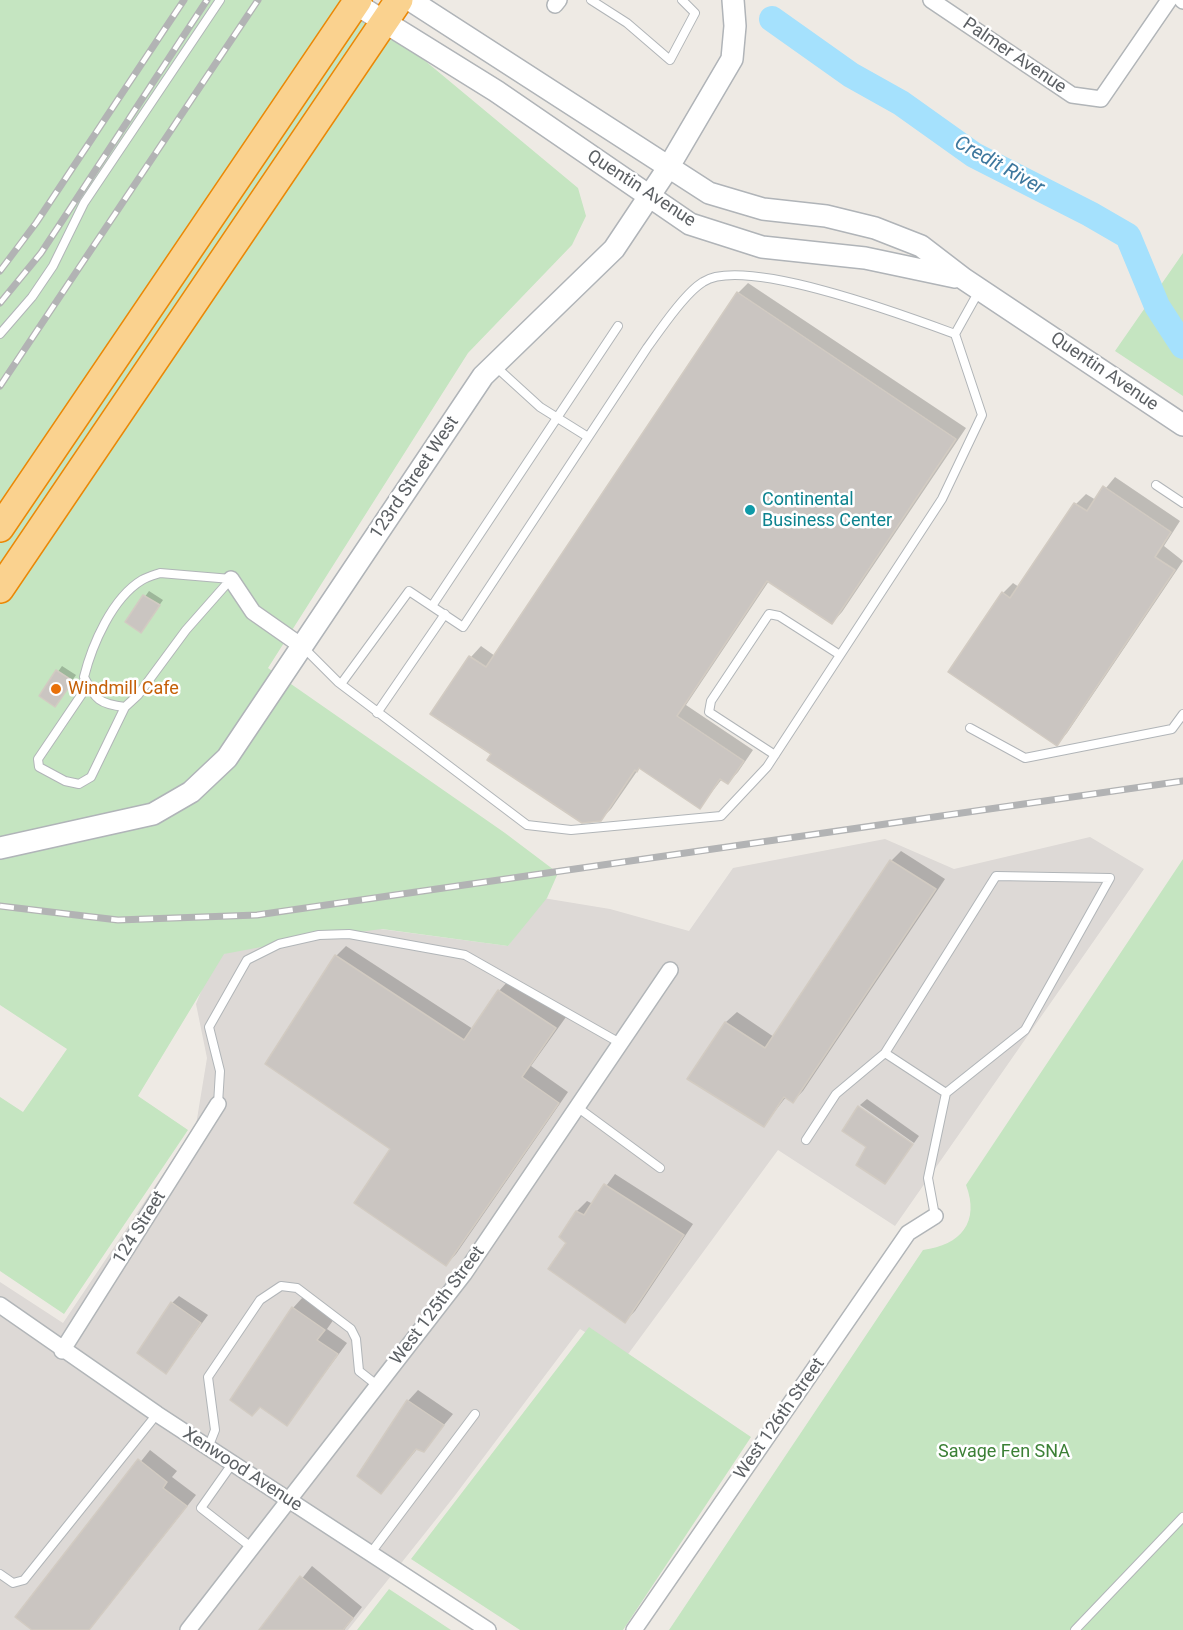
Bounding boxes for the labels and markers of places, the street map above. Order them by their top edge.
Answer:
place label: Continental Business Center [762,489,892,532]
marker: Continental Business Center [743,503,757,517]
place label: Windmill Cafe [68,678,179,700]
marker: Windmill Cafe [49,682,63,696]

